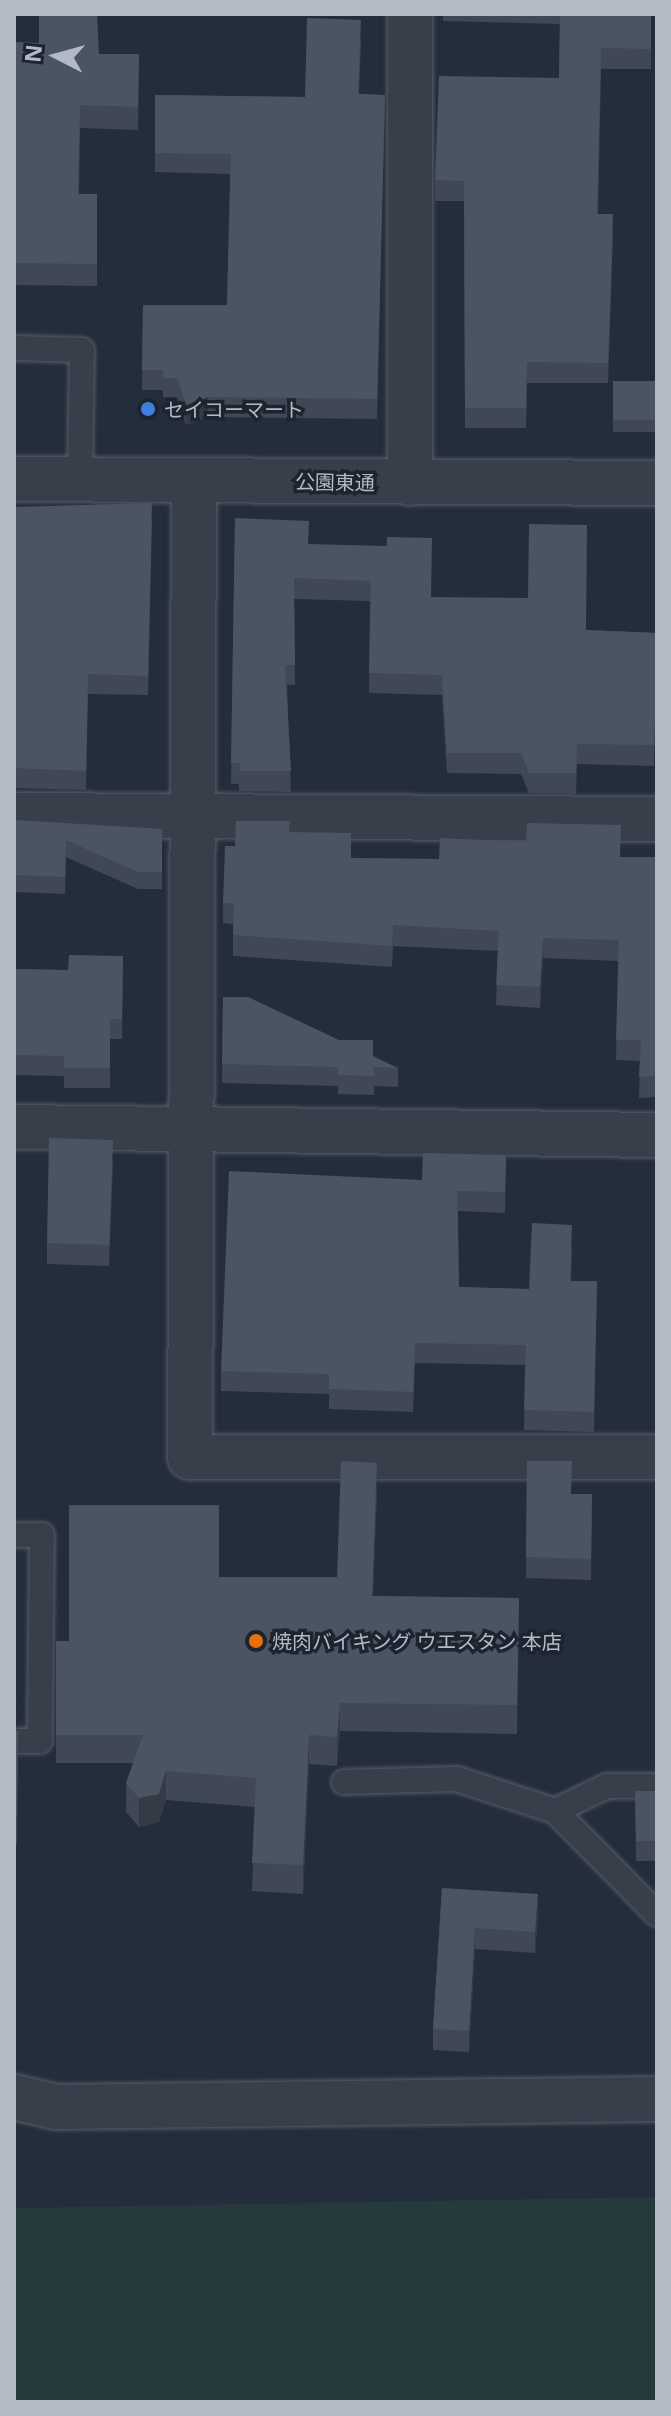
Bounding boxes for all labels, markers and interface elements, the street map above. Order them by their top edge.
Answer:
north arrow [16,16,96,96]
text: N [16,43,48,64]
place label: セイコーマート [164,397,304,421]
marker: セイコーマート [139,400,157,418]
street label: 公園東通 [295,469,375,495]
place label: 焼肉バイキング ウエスタン 本店 [272,1629,562,1653]
marker: 焼肉バイキング ウエスタン 本店 [247,1632,265,1650]

